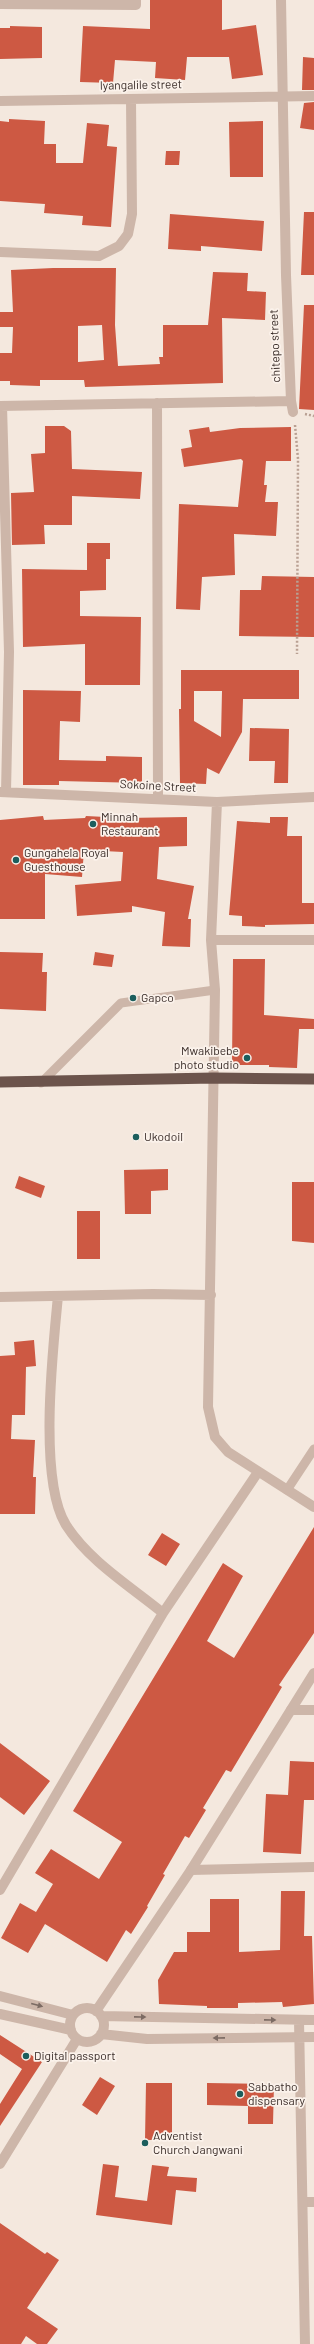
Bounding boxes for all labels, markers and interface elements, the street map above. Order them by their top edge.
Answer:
street label: lyangalile street [100,76,182,92]
street label: chitepo street [266,309,282,383]
street label: Sokoine Street [119,776,197,794]
place label: Minnah Restaurant [101,809,159,837]
marker: Minnah Restaurant [88,819,98,829]
place label: Gungahela Royal Guesthouse [24,845,109,873]
marker: Gungahela Royal Guesthouse [11,855,21,865]
place label: Gapco [141,990,174,1004]
marker: Gapco [128,993,138,1003]
place label: Mwakibebe photo studio [174,1043,239,1071]
marker: Mwakibebe photo studio [242,1053,252,1063]
place label: Ukodoil [144,1129,183,1143]
marker: Ukodoil [131,1132,141,1142]
one-way arrow [30,2003,43,2009]
one-way arrow [134,2014,147,2020]
one-way arrow [264,2016,276,2023]
one-way arrow [212,2035,225,2041]
place label: Digital passport [34,2048,116,2062]
marker: Digital passport [21,2051,31,2061]
place label: Sabbatho dispensary [248,2079,305,2107]
marker: Sabbatho dispensary [235,2089,245,2099]
place label: Adventist Church Jangwani [153,2128,243,2156]
marker: Adventist Church Jangwani [140,2138,150,2148]

